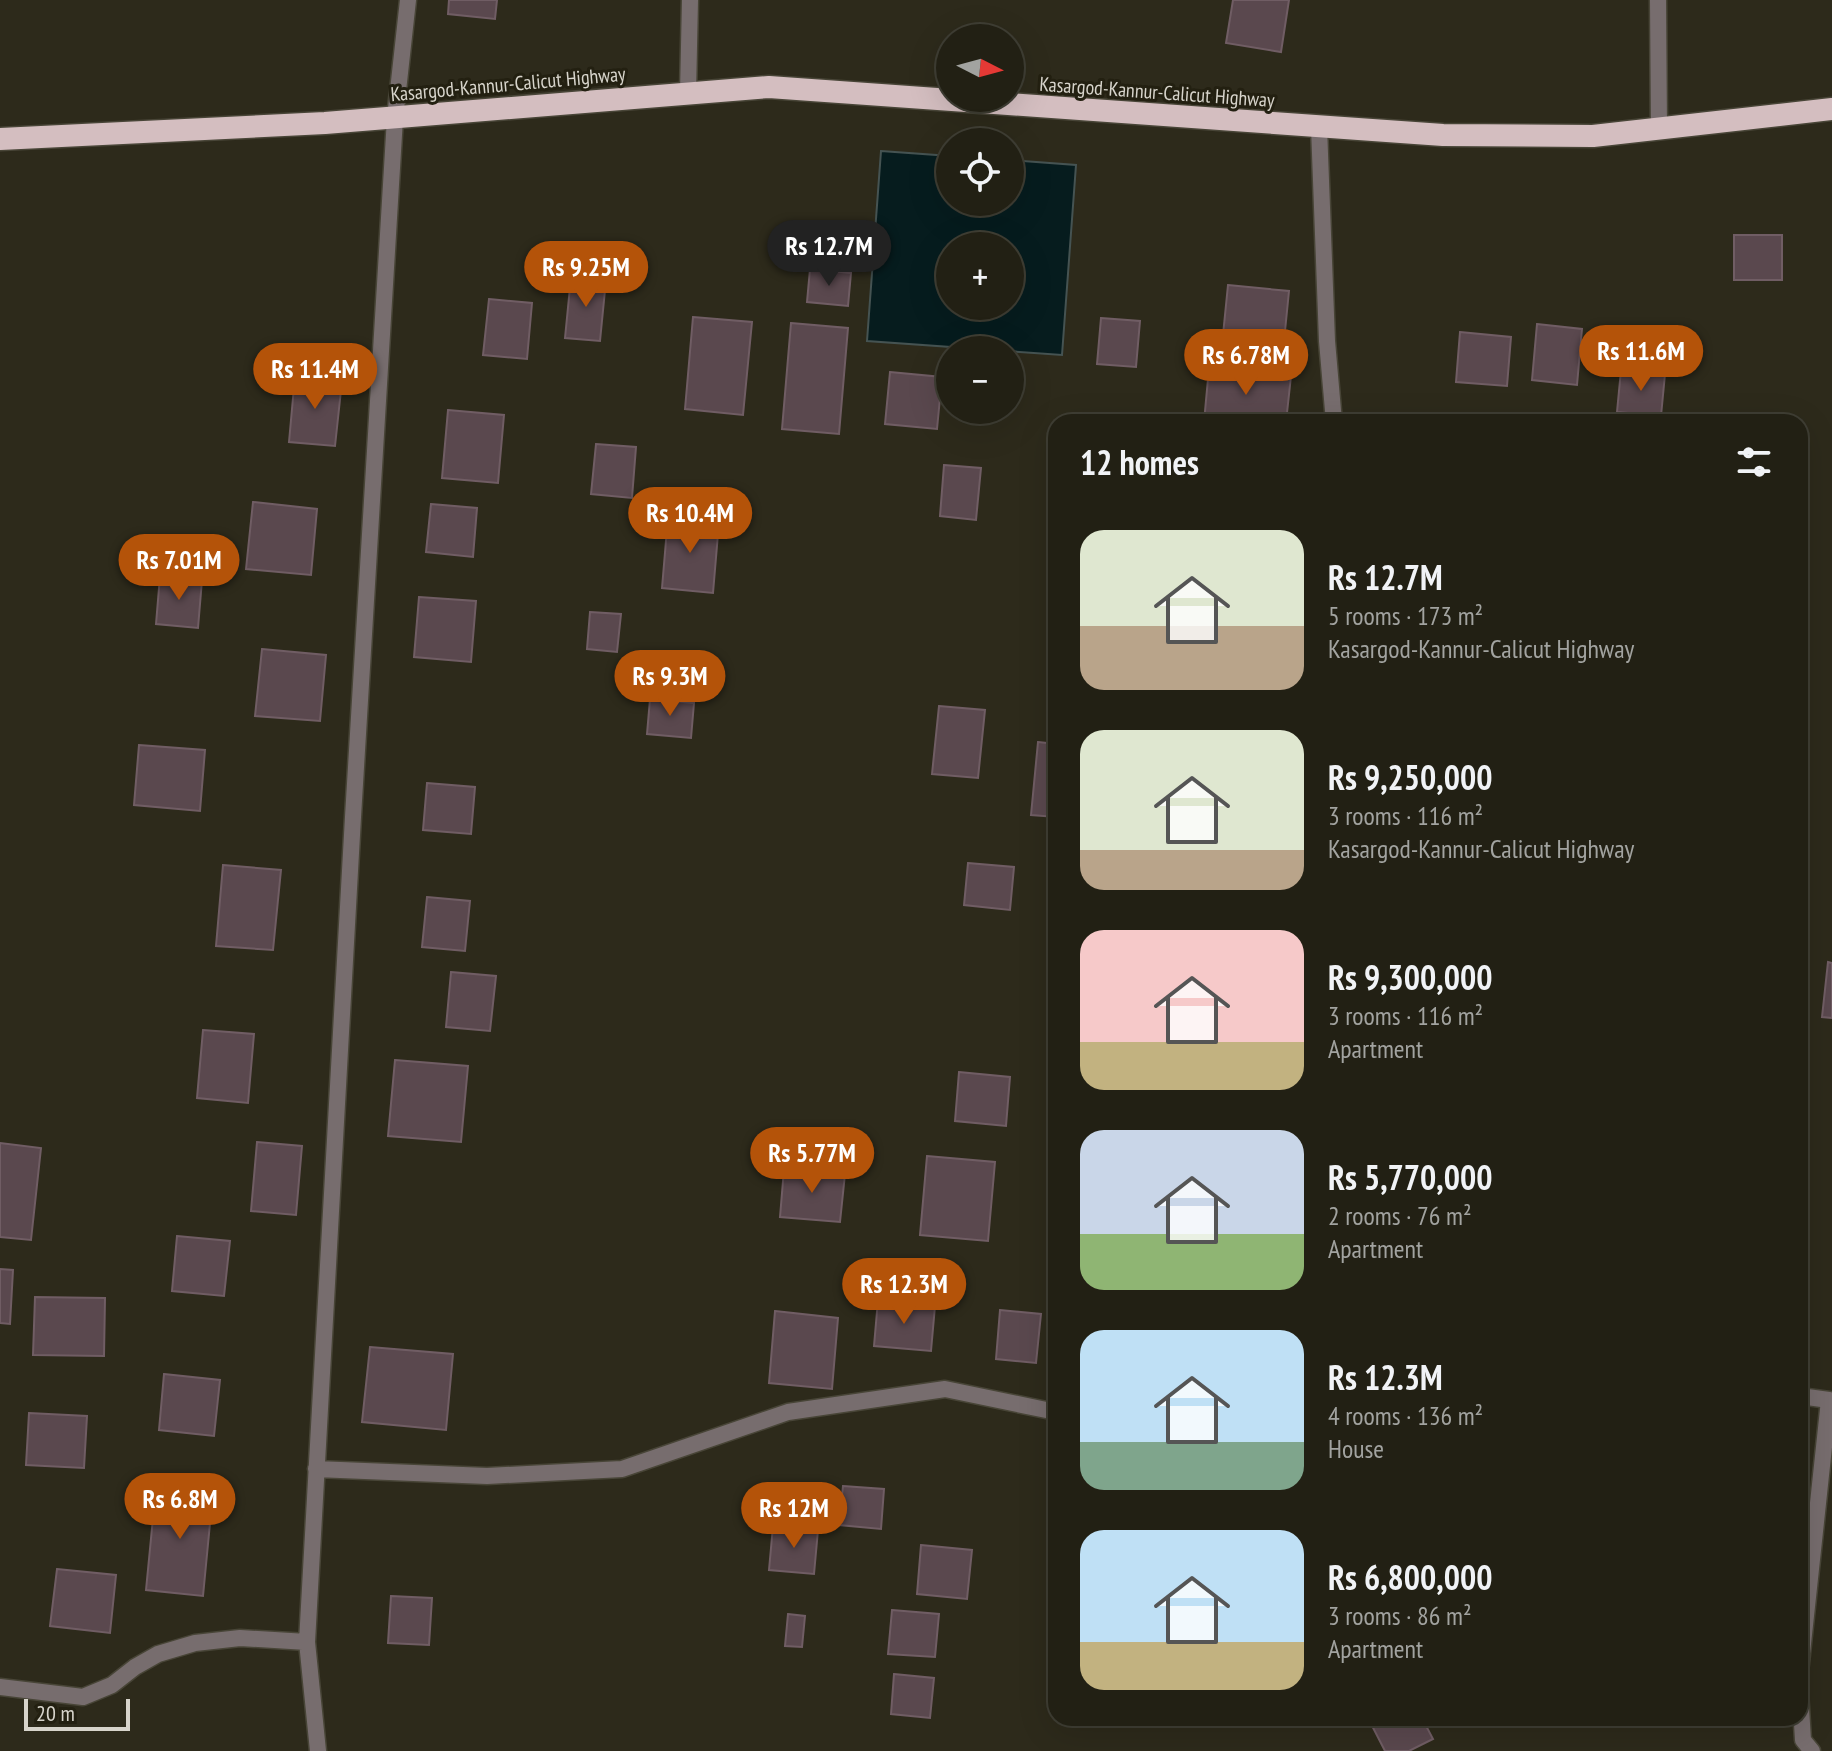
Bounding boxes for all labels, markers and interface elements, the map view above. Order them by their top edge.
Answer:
north arrow [936,24,1024,112]
map controls [936,24,1024,424]
street label: Kasargod-Kannur-Calicut Highway [389,61,627,107]
street label: Kasargod-Kannur-Calicut Highway [1039,71,1276,113]
button: locate [936,128,1024,216]
pin: Rs 12.7M [746,220,912,288]
text: Rs 12.7M [785,229,873,262]
button: + [936,232,1024,320]
pin: Rs 9.25M [503,241,669,309]
text: Rs 9.25M [542,250,630,283]
pin: Rs 11.6M [1558,325,1724,393]
pin: Rs 6.78M [1163,329,1329,397]
text: Rs 11.6M [1597,334,1685,367]
button: − [936,336,1024,424]
text: Rs 6.78M [1202,338,1290,371]
pin: Rs 11.4M [232,343,398,411]
text: Rs 11.4M [271,352,359,385]
text: 12 homes [1080,440,1199,484]
icon: filters [1732,440,1776,484]
pin: Rs 10.4M [607,487,773,555]
text: Rs 10.4M [646,496,734,529]
pin: Rs 7.01M [96,534,262,602]
text: Rs 7.01M [137,543,221,576]
text: Rs 12.7M [1328,555,1443,599]
icon: home [1144,562,1240,658]
text: 5 rooms · 173 m² [1328,599,1483,632]
text: Kasargod-Kannur-Calicut Highway [1328,632,1634,665]
pin: Rs 9.3M [596,650,744,718]
text: Rs 9.3M [632,659,708,692]
text: Rs 9,250,000 [1328,755,1492,799]
icon: home [1144,762,1240,858]
text: 3 rooms · 116 m² [1328,799,1483,832]
text: Kasargod-Kannur-Calicut Highway [1328,832,1634,865]
text: Rs 9,300,000 [1328,955,1492,999]
icon: home [1144,962,1240,1058]
text: 3 rooms · 116 m² [1328,999,1483,1032]
text: Apartment [1328,1032,1423,1065]
pin: Rs 5.77M [729,1127,895,1195]
text: Rs 5.77M [768,1136,856,1169]
text: Rs 5,770,000 [1328,1155,1492,1199]
icon: home [1144,1162,1240,1258]
text: 2 rooms · 76 m² [1328,1199,1472,1232]
text: Apartment [1328,1232,1423,1265]
pin: Rs 12.3M [821,1258,987,1326]
text: Rs 12.3M [860,1267,948,1300]
text: Rs 12.3M [1328,1355,1443,1399]
icon: home [1144,1362,1240,1458]
text: 4 rooms · 136 m² [1328,1399,1483,1432]
text: House [1328,1432,1384,1465]
pin: Rs 6.8M [106,1473,254,1541]
text: Rs 6.8M [142,1482,218,1515]
pin: Rs 12M [729,1482,859,1550]
text: Rs 12M [759,1491,829,1524]
text: Rs 6,800,000 [1328,1555,1492,1599]
icon: home [1144,1562,1240,1658]
text: 3 rooms · 86 m² [1328,1599,1472,1632]
text: Apartment [1328,1632,1423,1665]
scale bar [24,1695,130,1731]
text: 20 m [36,1699,75,1727]

